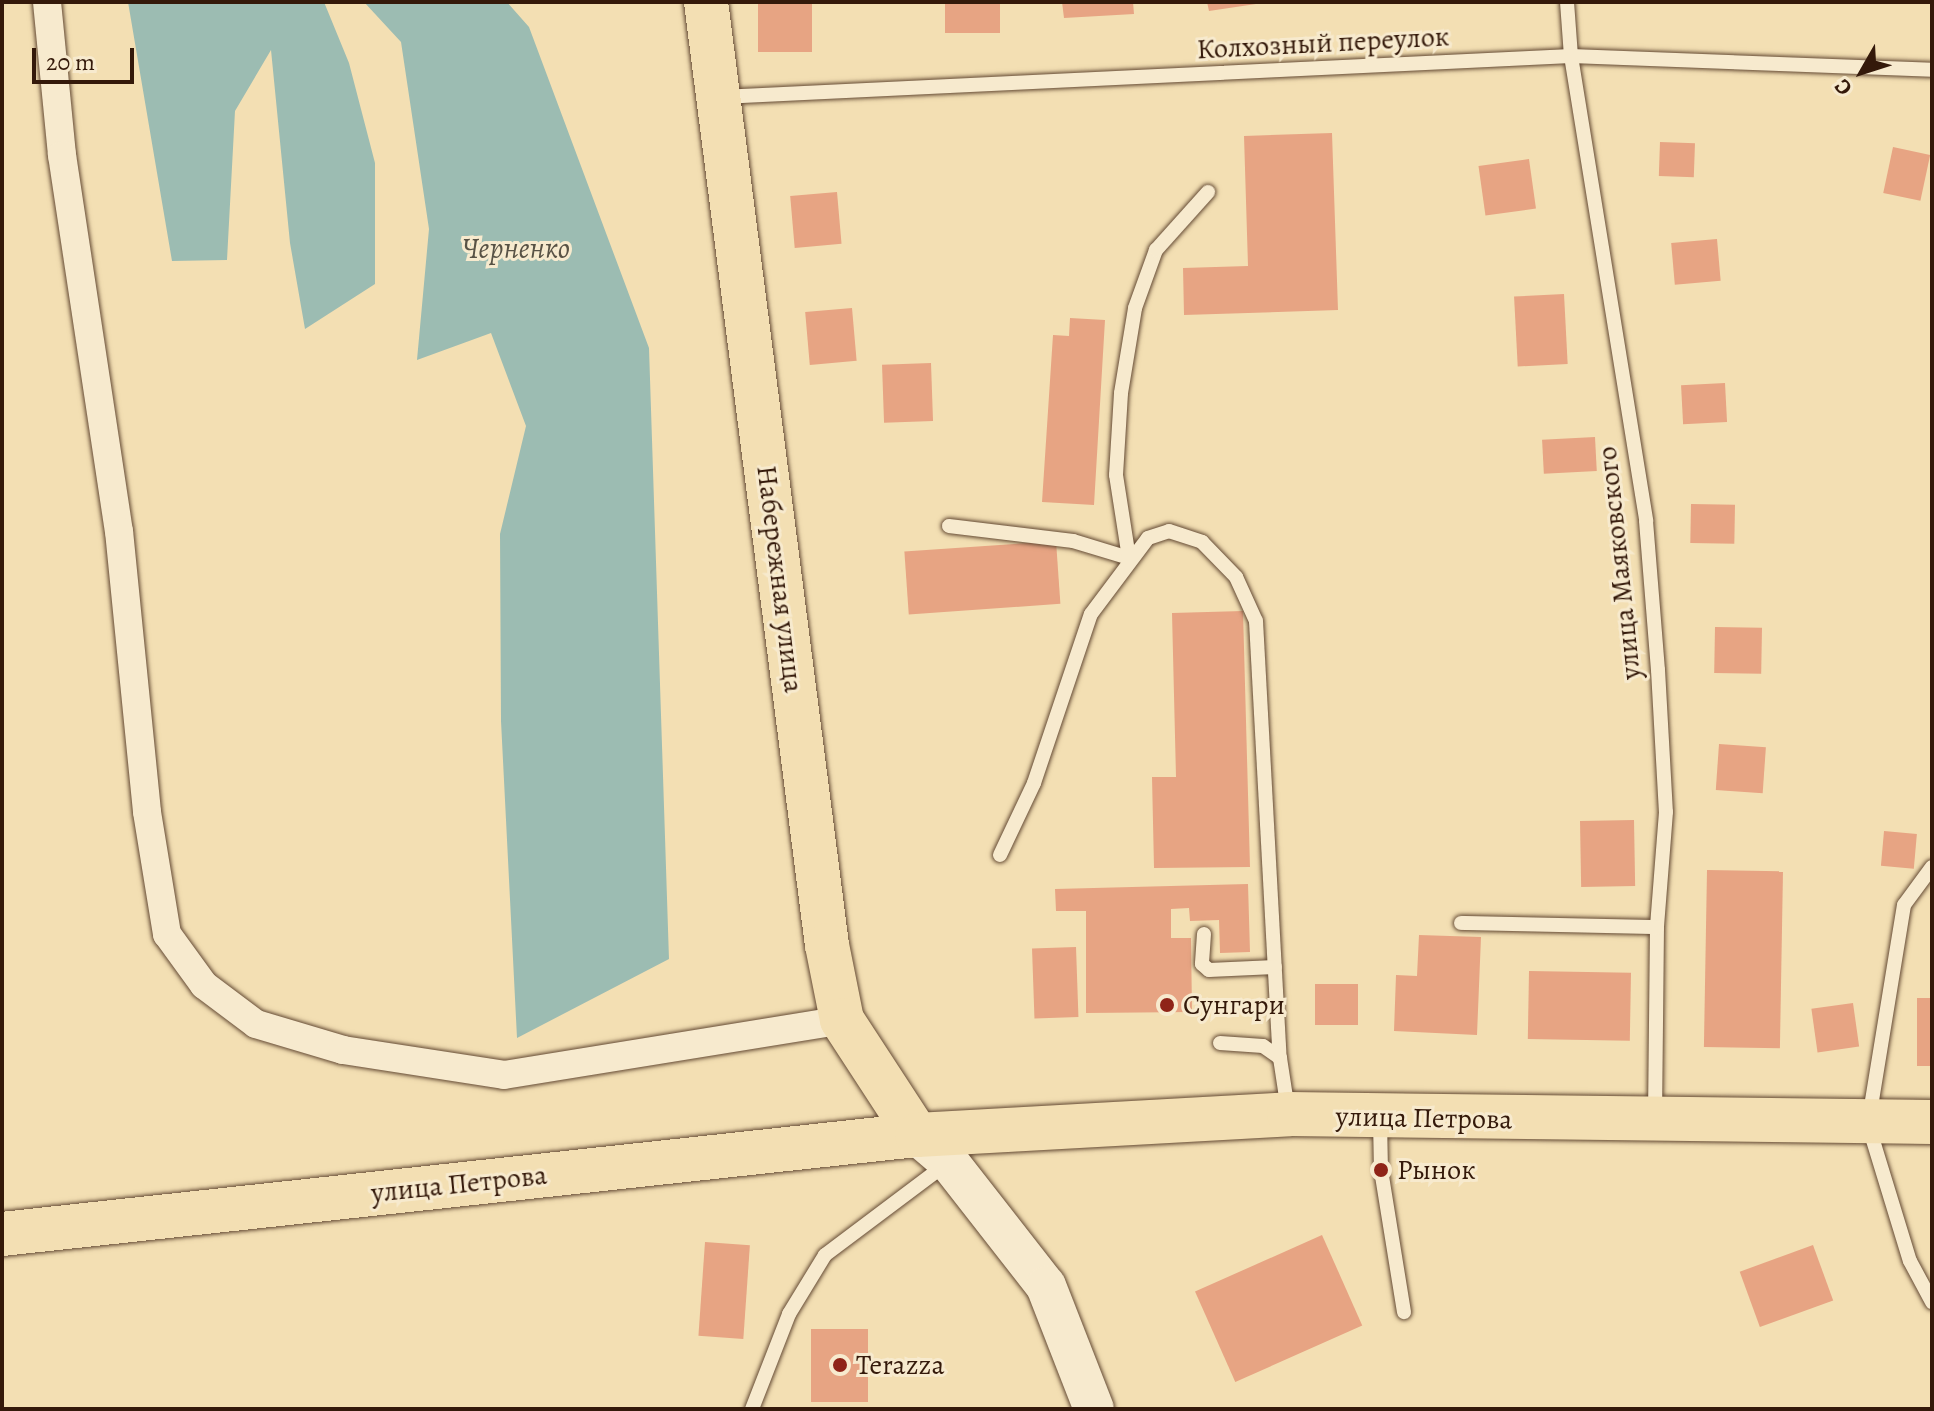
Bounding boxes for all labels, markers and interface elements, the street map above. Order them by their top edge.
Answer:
street label: Колхозный переулок [1196,20,1450,66]
scale bar [36,32,138,82]
north arrow [1822,32,1902,112]
text: 20 m [46,46,95,78]
text: С [1827,72,1859,102]
water label: Черненко [462,230,570,266]
street label: улица Маяковского [1590,445,1648,681]
street label: Набережная улица [749,463,811,695]
place label: Сунгари [1183,988,1285,1022]
marker: Сунгари [1158,996,1176,1014]
street label: улица Петрова [1335,1100,1513,1136]
place label: Рынок [1397,1153,1476,1187]
street label: улица Петрова [369,1158,549,1210]
marker: Рынок [1372,1161,1390,1179]
place label: Terazza [856,1348,944,1382]
marker: Terazza [831,1356,849,1374]

